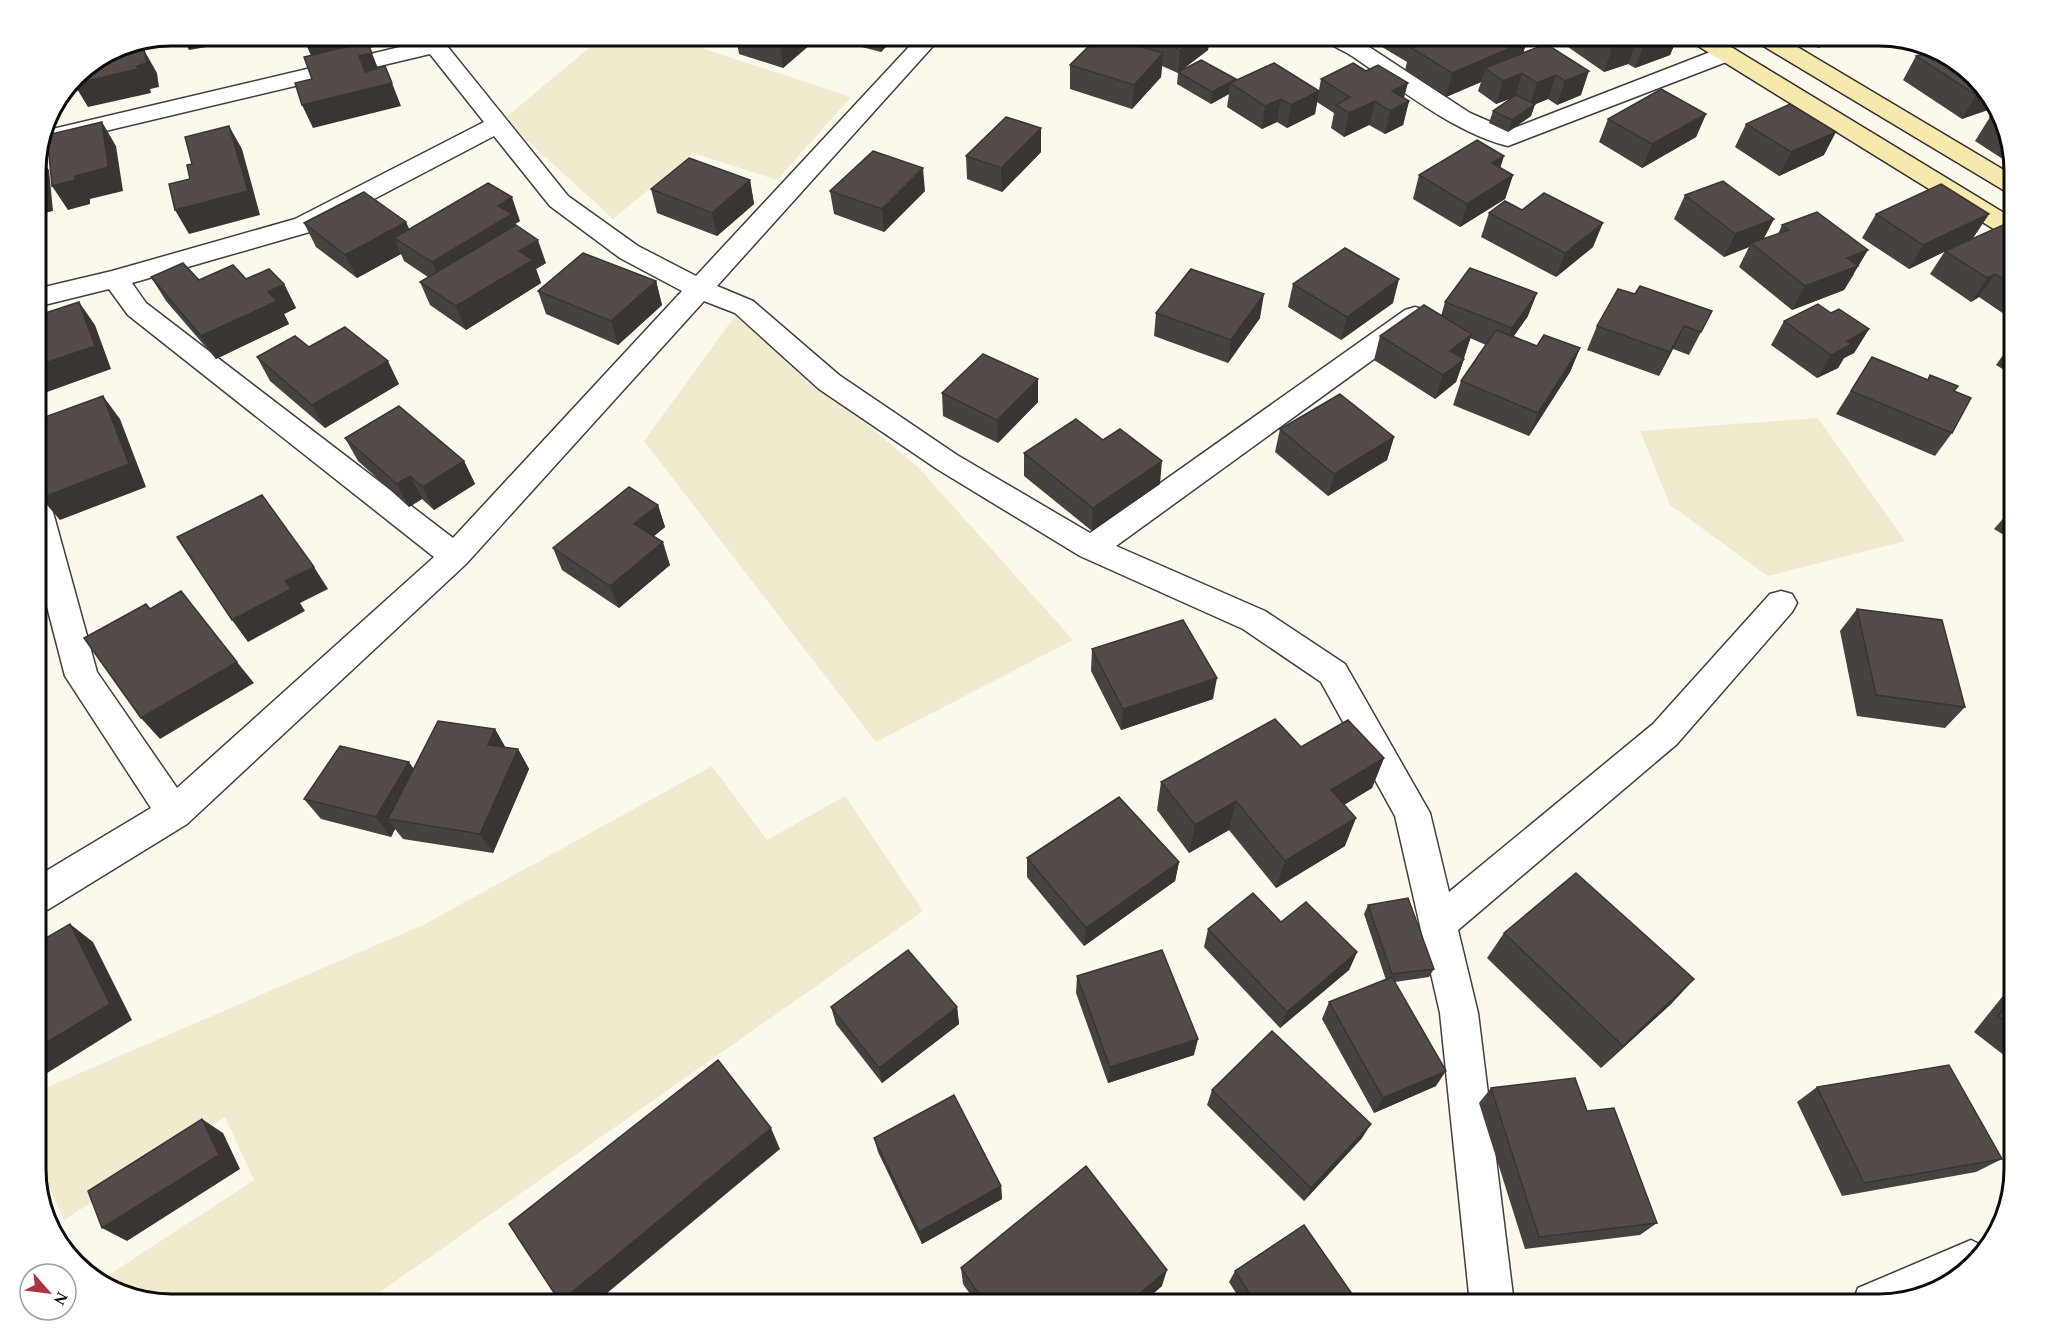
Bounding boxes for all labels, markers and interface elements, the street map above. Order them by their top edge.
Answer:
north arrow [18,1262,78,1322]
text: N [50,1290,71,1308]

